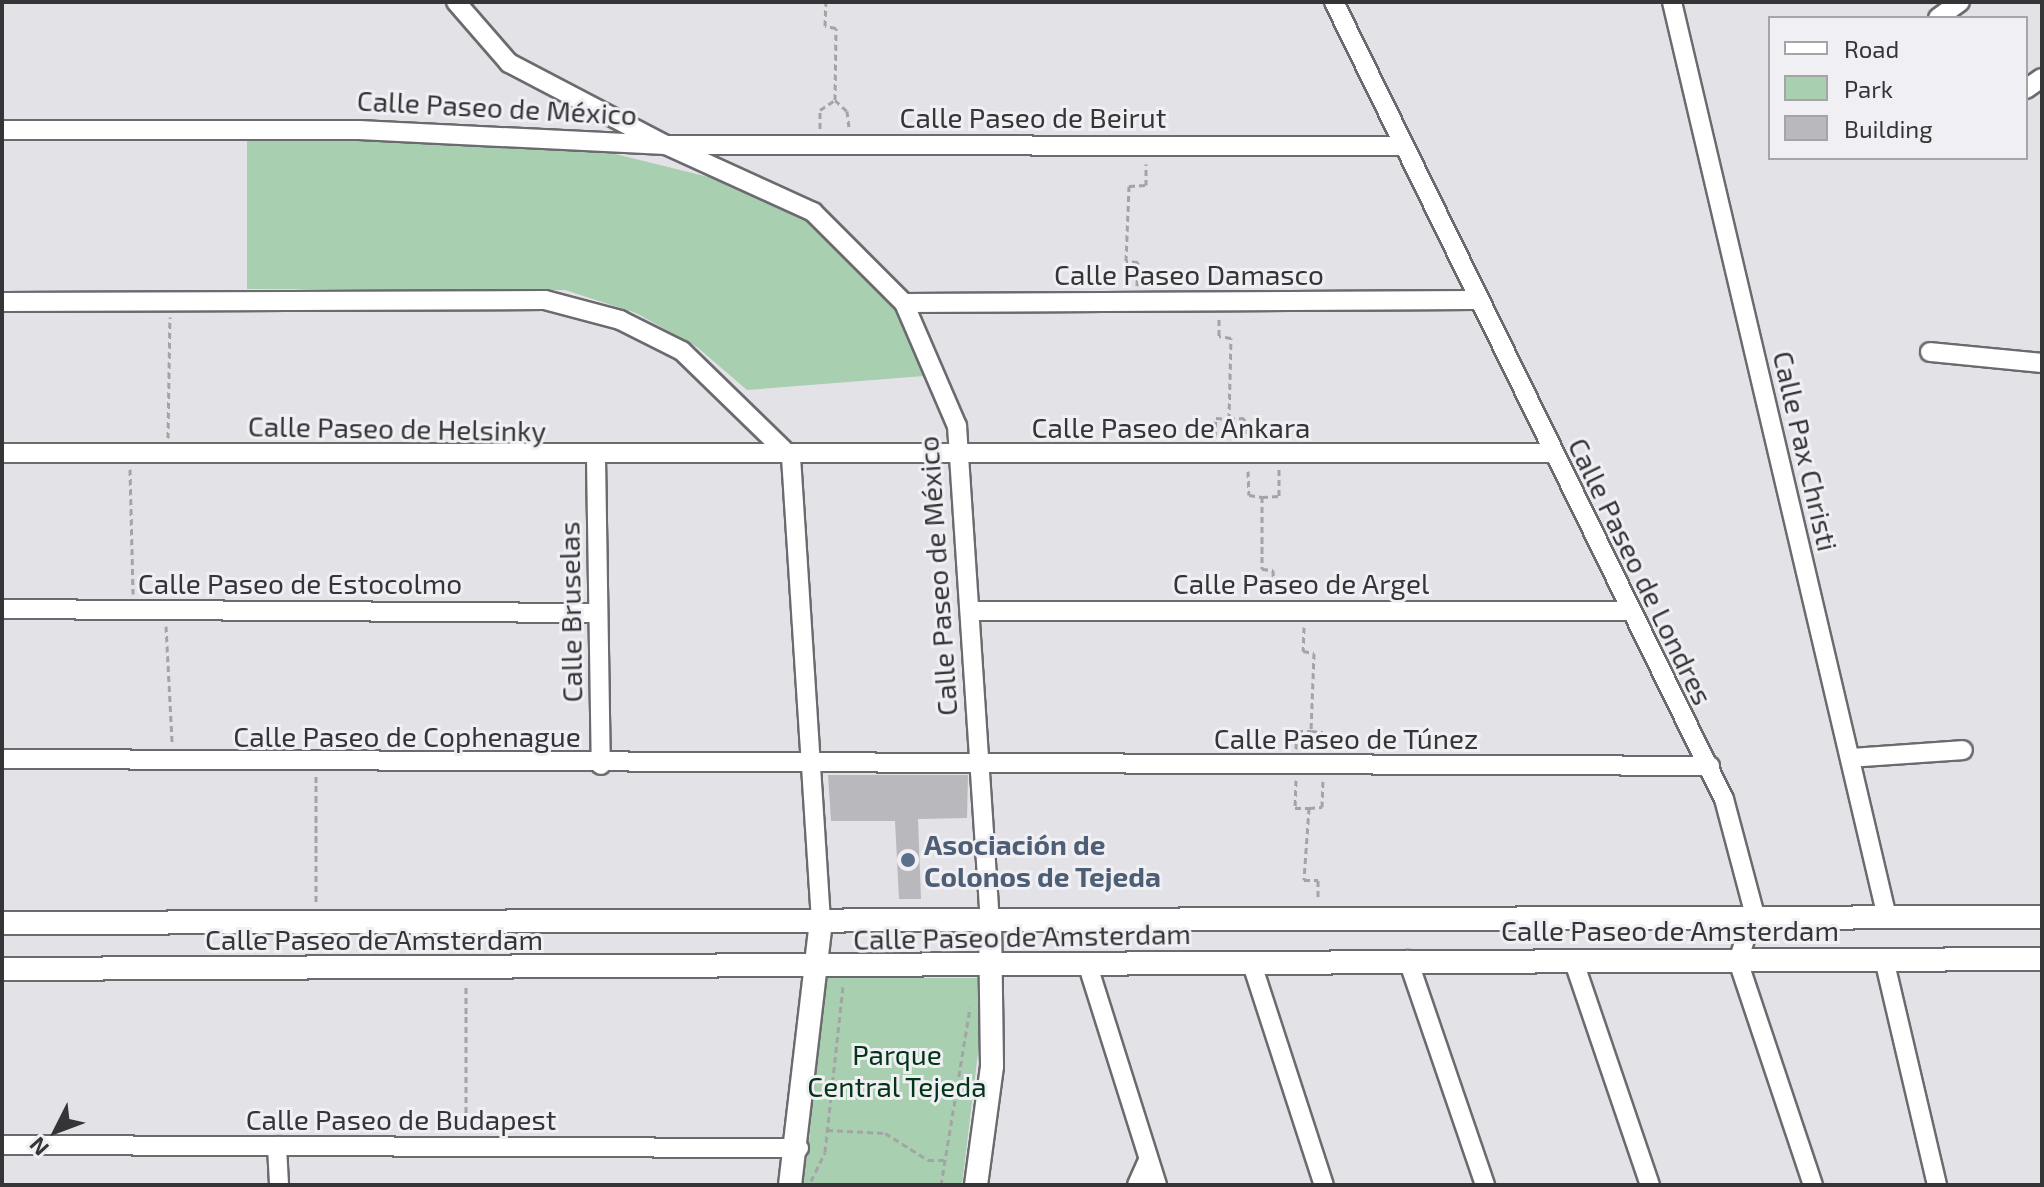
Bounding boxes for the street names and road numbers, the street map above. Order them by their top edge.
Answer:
street label: Calle Paseo de México [356,83,638,131]
street label: Calle Paseo de Beirut [900,100,1166,134]
street label: Calle Paseo Damasco [1054,257,1324,291]
street label: Calle Pax Christi [1767,348,1845,554]
street label: Calle Paseo de Helsinky [248,409,546,447]
street label: Calle Paseo de Ankara [1031,410,1311,444]
street label: Calle Paseo de Londres [1562,432,1720,710]
street label: Calle Paseo de México [910,435,964,717]
street label: Calle Bruselas [552,521,588,703]
street label: Calle Paseo de Estocolmo [138,566,462,600]
street label: Calle Paseo de Argel [1172,566,1430,600]
street label: Calle Paseo de Cophenague [233,719,581,753]
street label: Calle Paseo de Túnez [1213,721,1479,755]
street label: Calle Paseo de Amsterdam [1501,913,1839,947]
street label: Calle Paseo de Amsterdam [852,916,1192,956]
street label: Calle Paseo de Amsterdam [205,922,543,956]
street label: Calle Paseo de Budapest [246,1102,556,1136]

